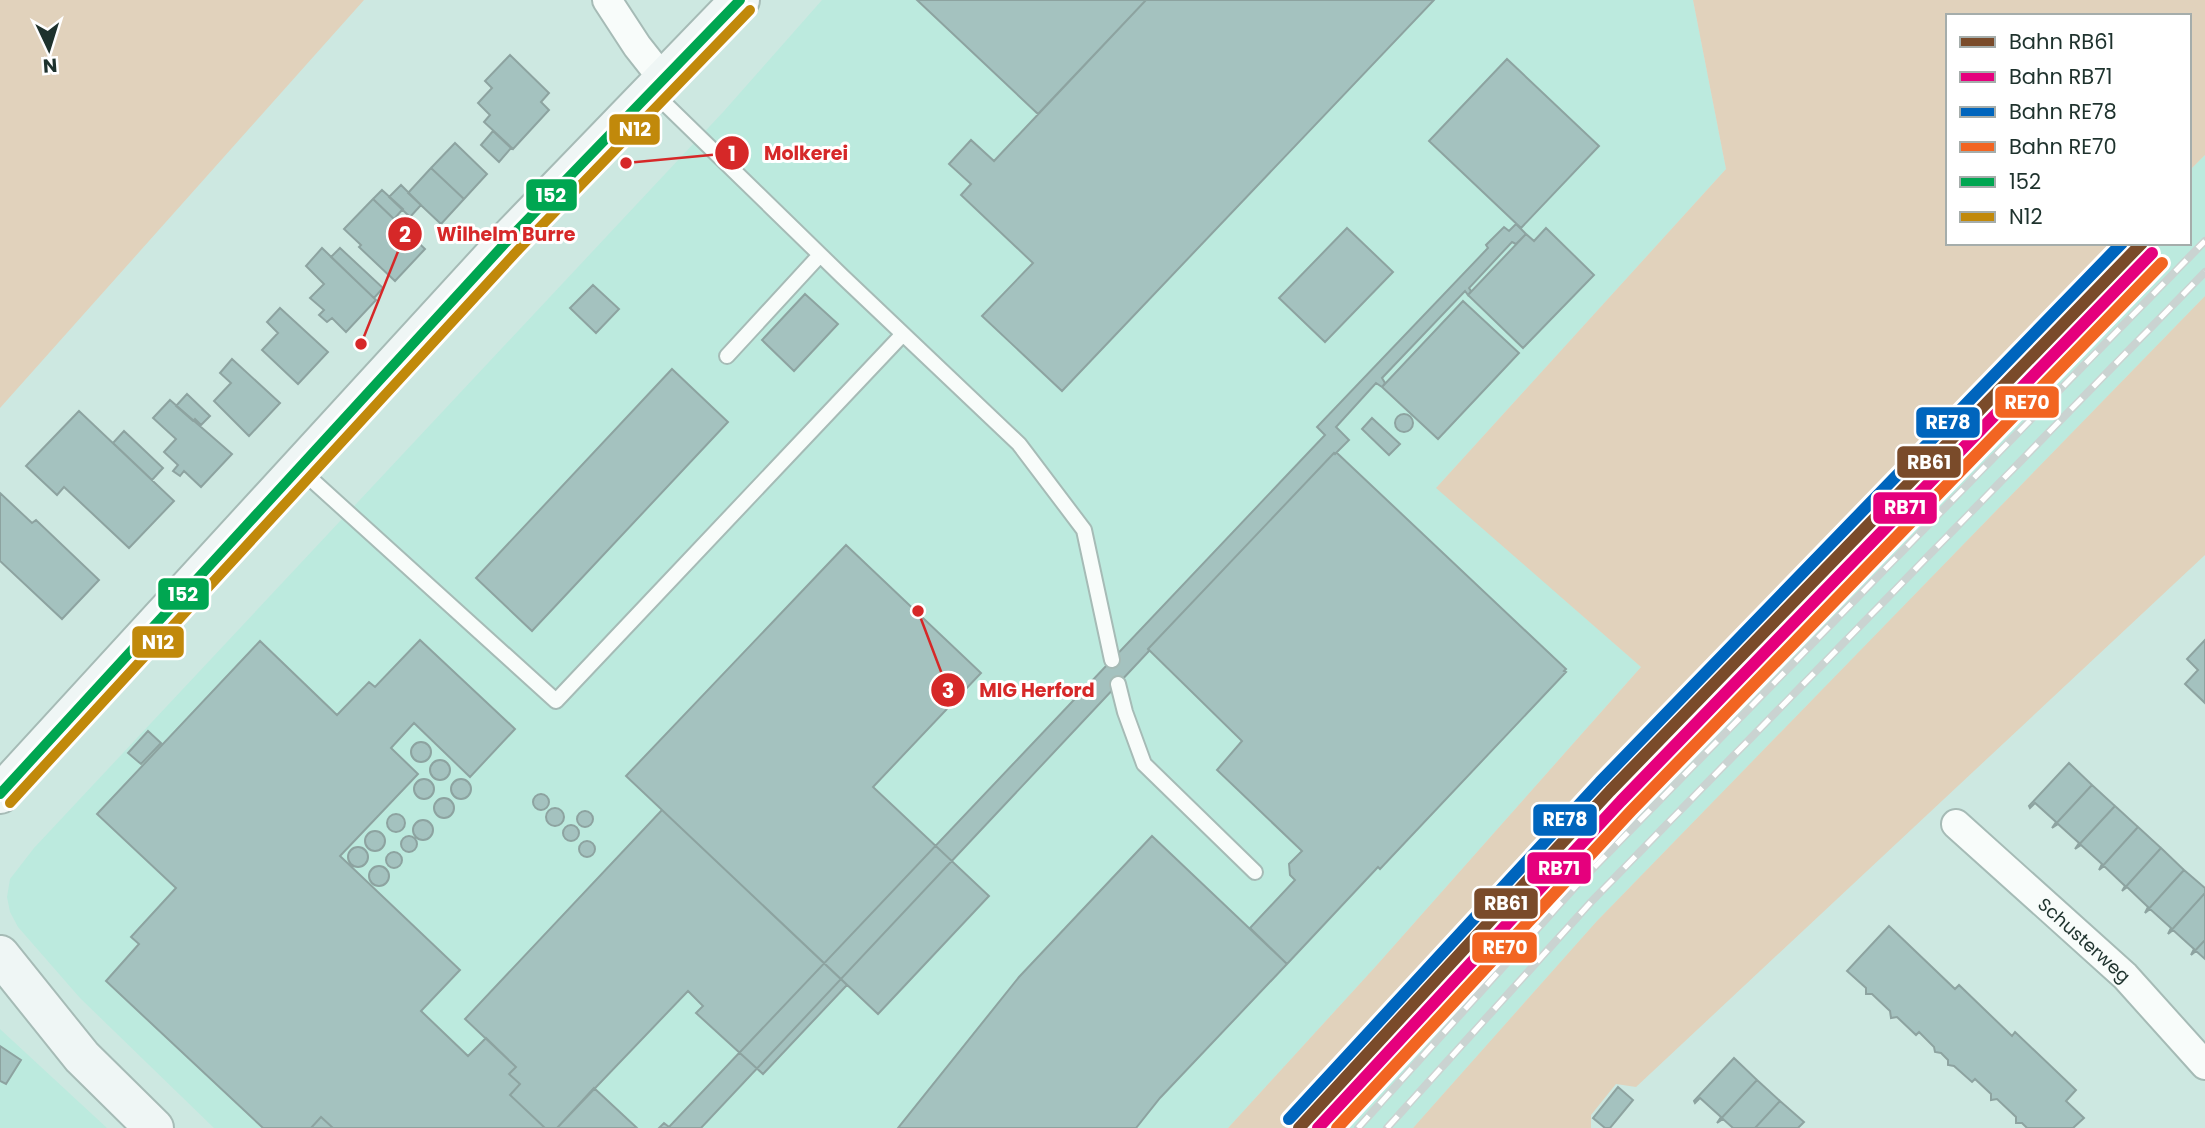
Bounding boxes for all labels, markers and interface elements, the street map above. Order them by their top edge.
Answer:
north arrow [14,14,84,84]
legend [1946,14,2191,245]
text: Bahn RB61 [2009,27,2114,56]
text: N [42,51,58,79]
text: Bahn RB71 [2009,62,2112,91]
text: Bahn RE78 [2009,97,2117,126]
line badge: N12 [608,113,661,146]
text: N12 [619,116,651,143]
text: Bahn RE70 [2009,132,2117,161]
callout: Molkerei [715,133,862,173]
text: 1 [728,139,736,168]
text: Molkerei [764,140,848,167]
text: 152 [2009,167,2041,196]
line badge: 152 [525,178,578,212]
text: 152 [536,182,566,209]
text: N12 [2009,202,2043,231]
callout: Wilhelm Burre [388,214,589,254]
text: 2 [399,220,411,249]
text: Wilhelm Burre [437,221,576,248]
line badge: RE70 [1994,385,2060,419]
text: RE70 [2004,389,2050,416]
line badge: RE78 [1915,406,1981,439]
text: RE78 [1925,409,1971,436]
line badge: RB61 [1896,445,1962,479]
text: RB61 [1907,449,1951,476]
line badge: RB71 [1872,491,1938,525]
text: RB71 [1884,494,1926,521]
line badge: 152 [157,577,210,611]
text: 152 [168,581,198,608]
line badge: N12 [131,625,185,659]
text: N12 [142,629,174,656]
callout: MIG Herford [930,670,1109,710]
text: 3 [942,676,954,705]
text: MIG Herford [979,677,1095,704]
line badge: RE78 [1532,803,1598,837]
text: RE78 [1542,806,1588,833]
line badge: RB71 [1526,851,1592,885]
text: RB71 [1538,855,1580,882]
line badge: RB61 [1473,887,1539,920]
text: RB61 [1484,890,1528,917]
street label: Schusterweg [2033,891,2136,988]
line badge: RE70 [1471,931,1538,964]
text: RE70 [1482,934,1528,961]

